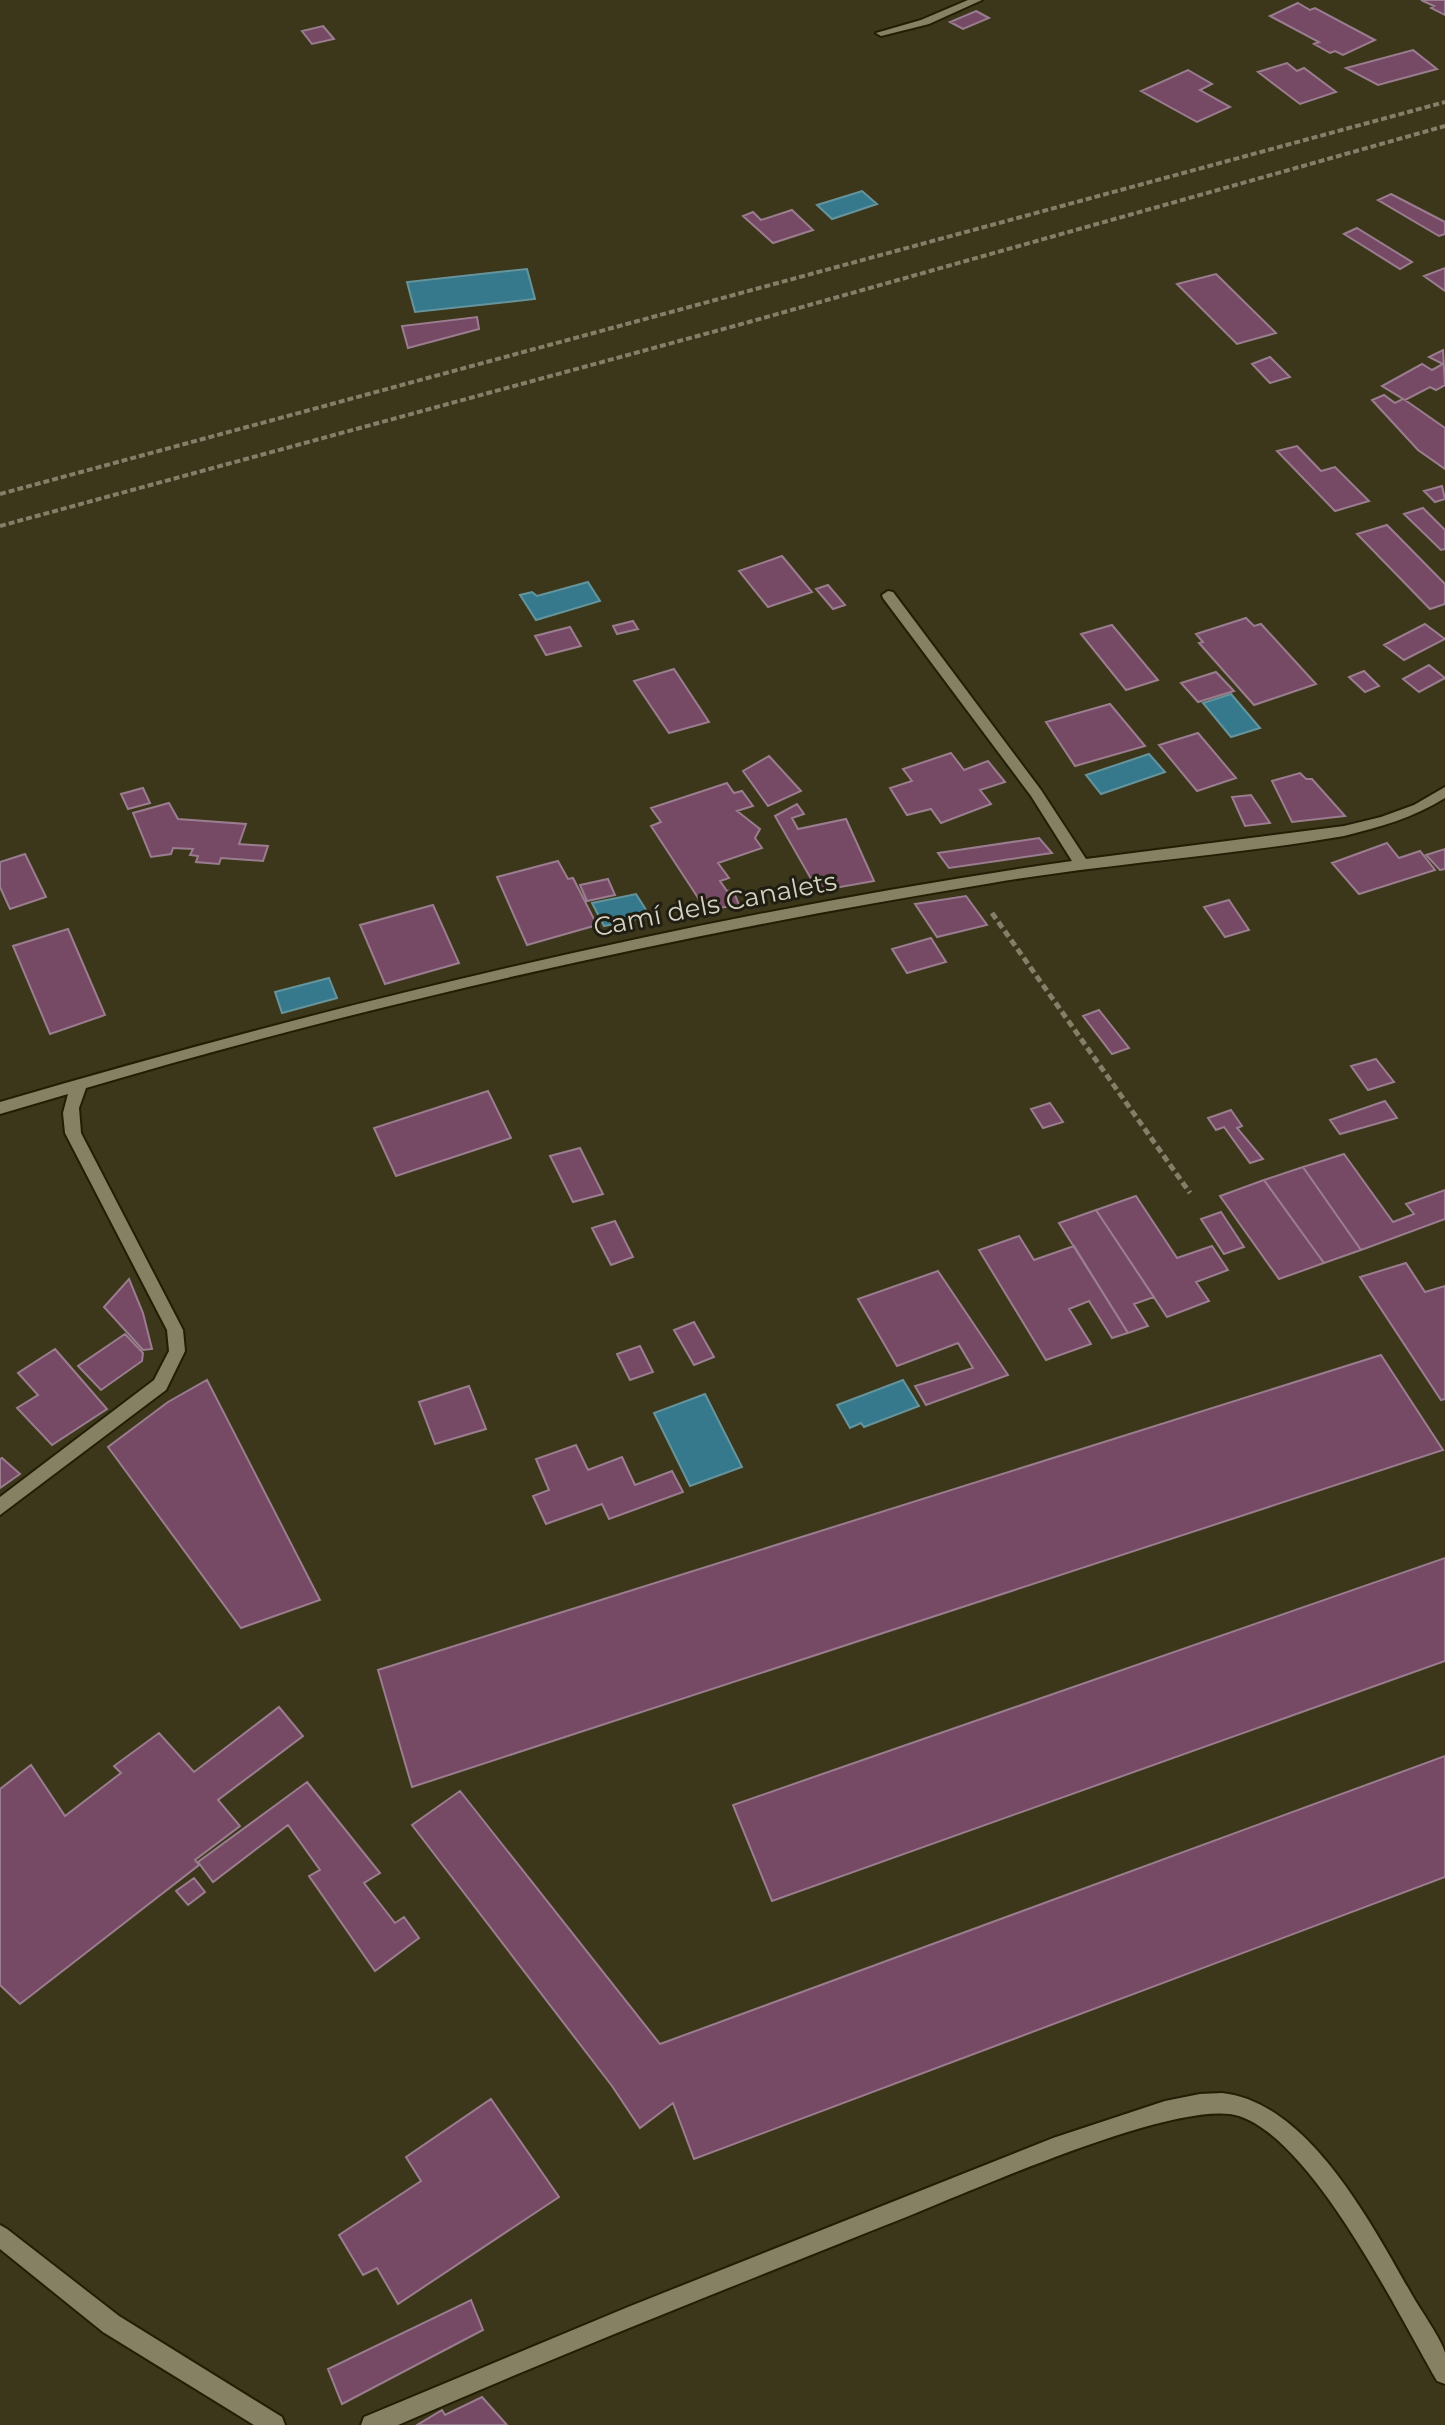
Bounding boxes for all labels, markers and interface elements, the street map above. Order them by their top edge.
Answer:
street label: Camí dels Canalets [591,865,839,943]

